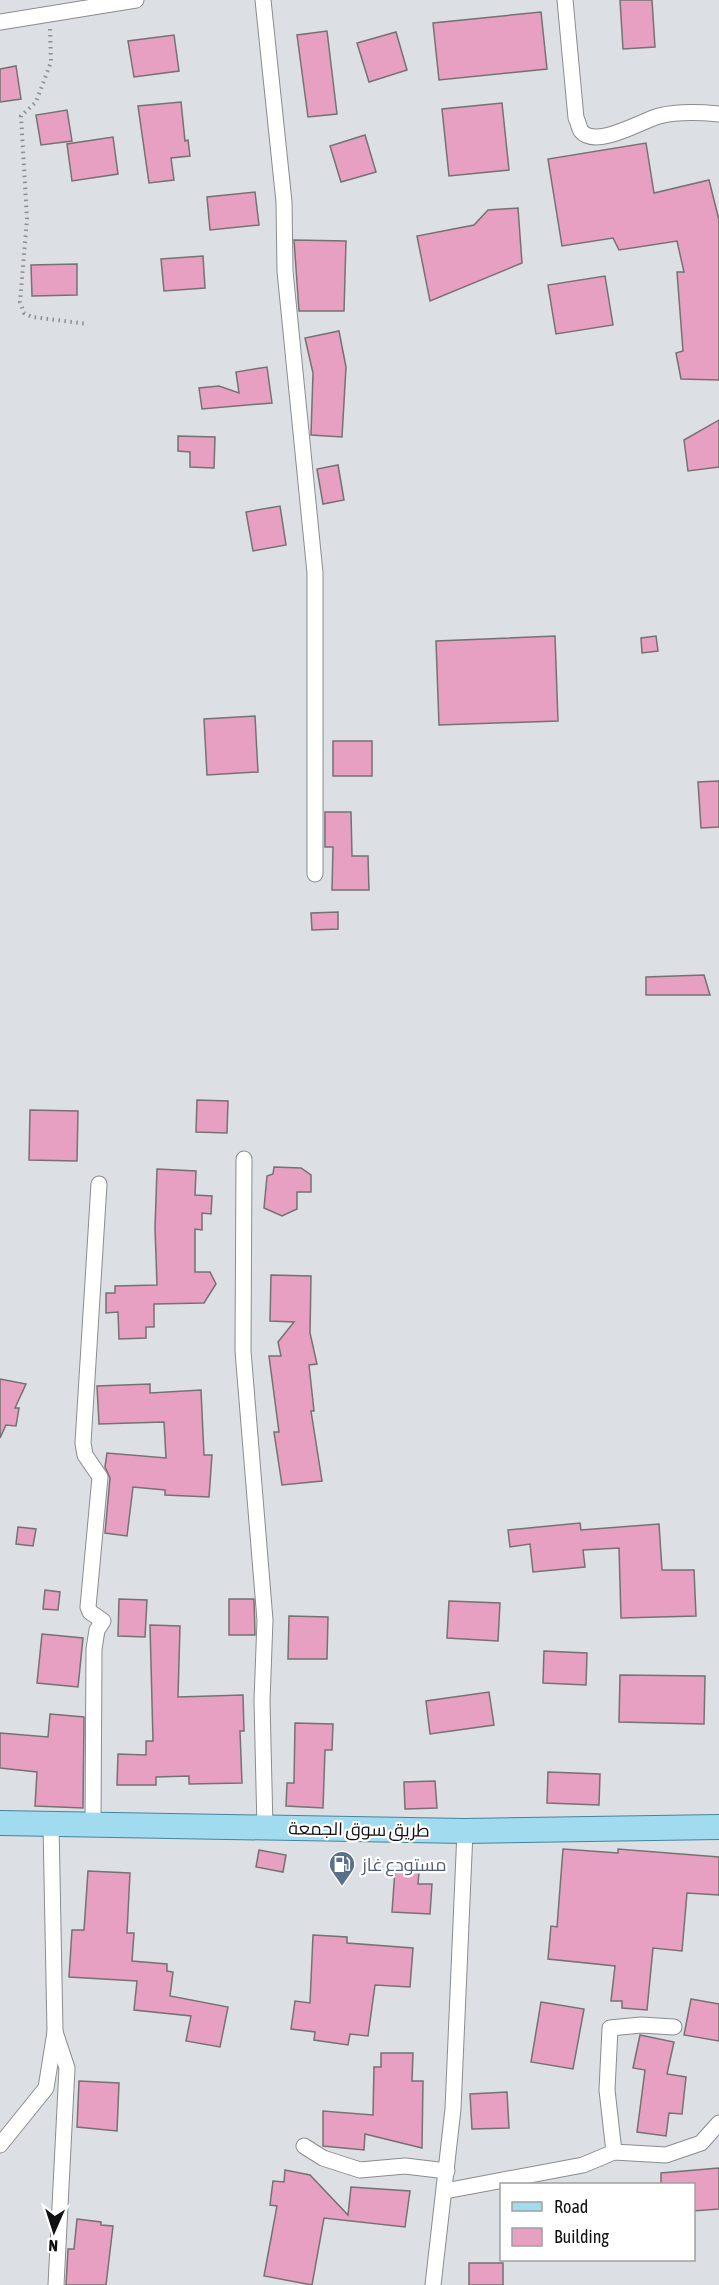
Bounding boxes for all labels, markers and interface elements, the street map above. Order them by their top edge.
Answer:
street label: طريق سوق الجمعة [288,1817,430,1843]
fuel station icon: مستودع غاز [327,1849,357,1887]
place label: مستودع غاز [361,1854,447,1877]
legend [500,2183,695,2261]
text: Road [554,2196,588,2217]
north arrow [24,2201,84,2261]
text: Building [554,2226,609,2247]
text: N [48,2237,58,2255]

